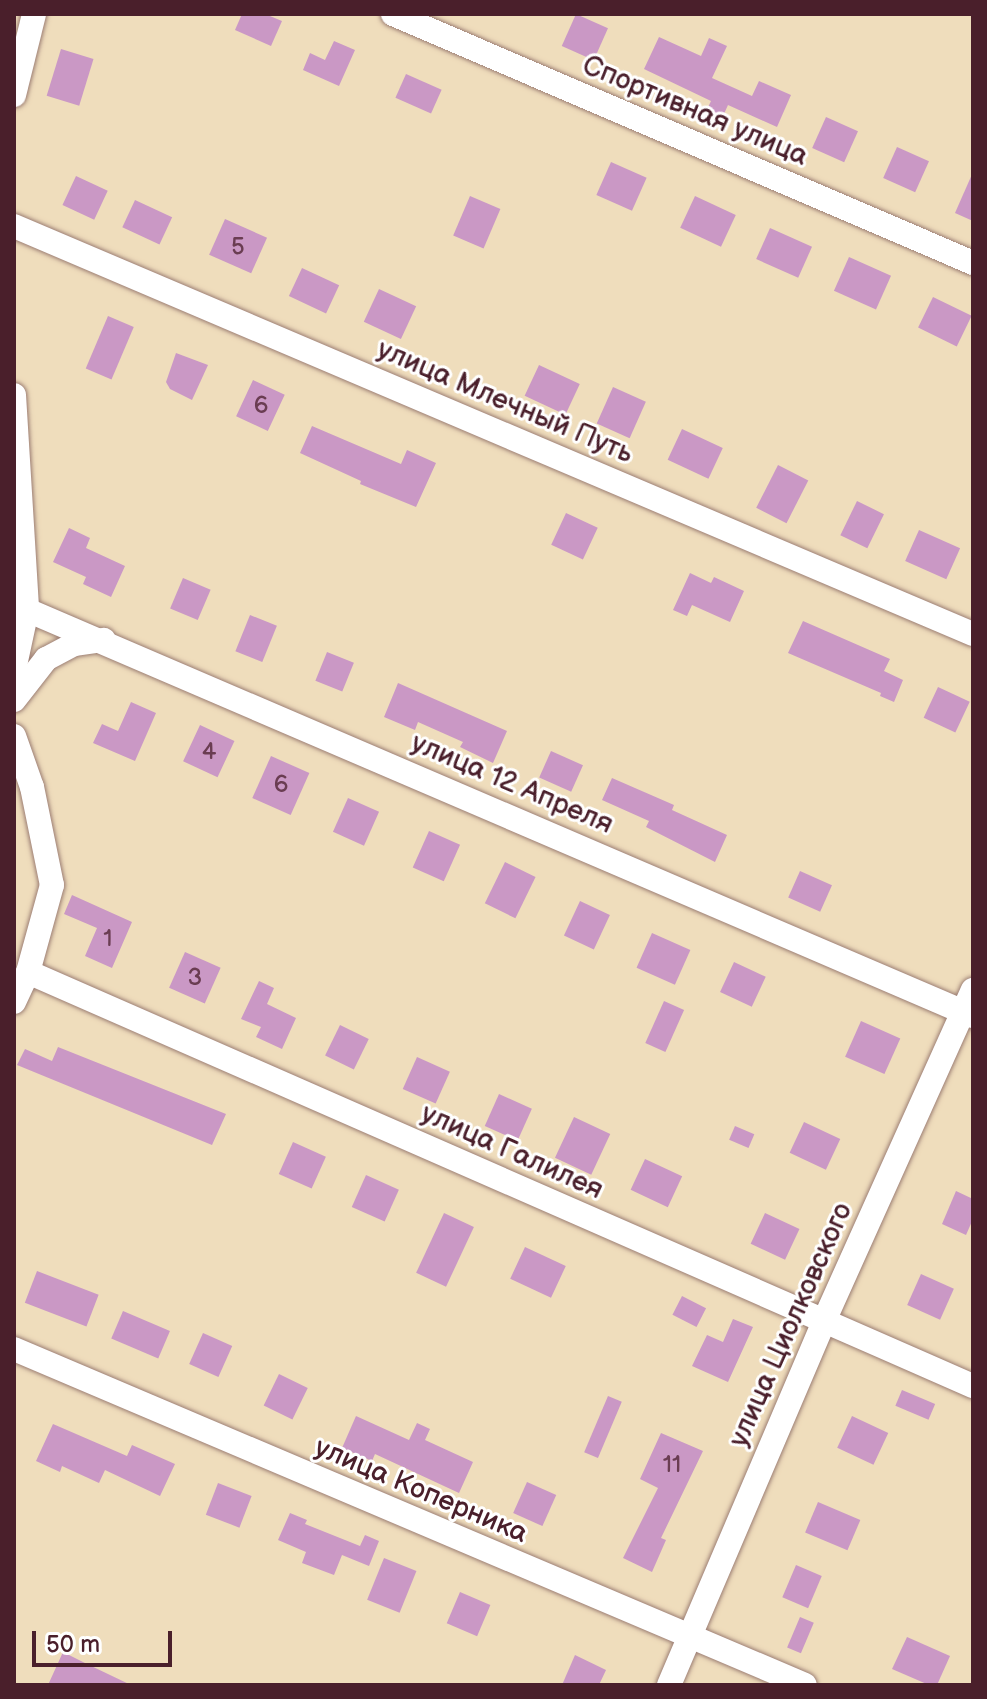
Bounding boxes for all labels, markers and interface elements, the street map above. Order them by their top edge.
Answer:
street label: Спортивная улица [577,48,813,174]
house number: 5 [231,233,245,261]
street label: улица Млечный Путь [372,333,638,471]
house number: 6 [254,392,268,420]
street label: улица 12 Апреля [406,726,618,842]
house number: 4 [202,738,216,766]
house number: 6 [274,771,288,799]
house number: 1 [103,925,113,953]
house number: 3 [188,964,202,992]
street label: улица Галилея [416,1097,608,1207]
street label: улица Циолковского [722,1198,860,1452]
street label: улица Коперника [310,1431,532,1551]
house number: 11 [663,1451,681,1479]
scale bar [36,1615,176,1665]
text: 50 m [46,1630,100,1659]

